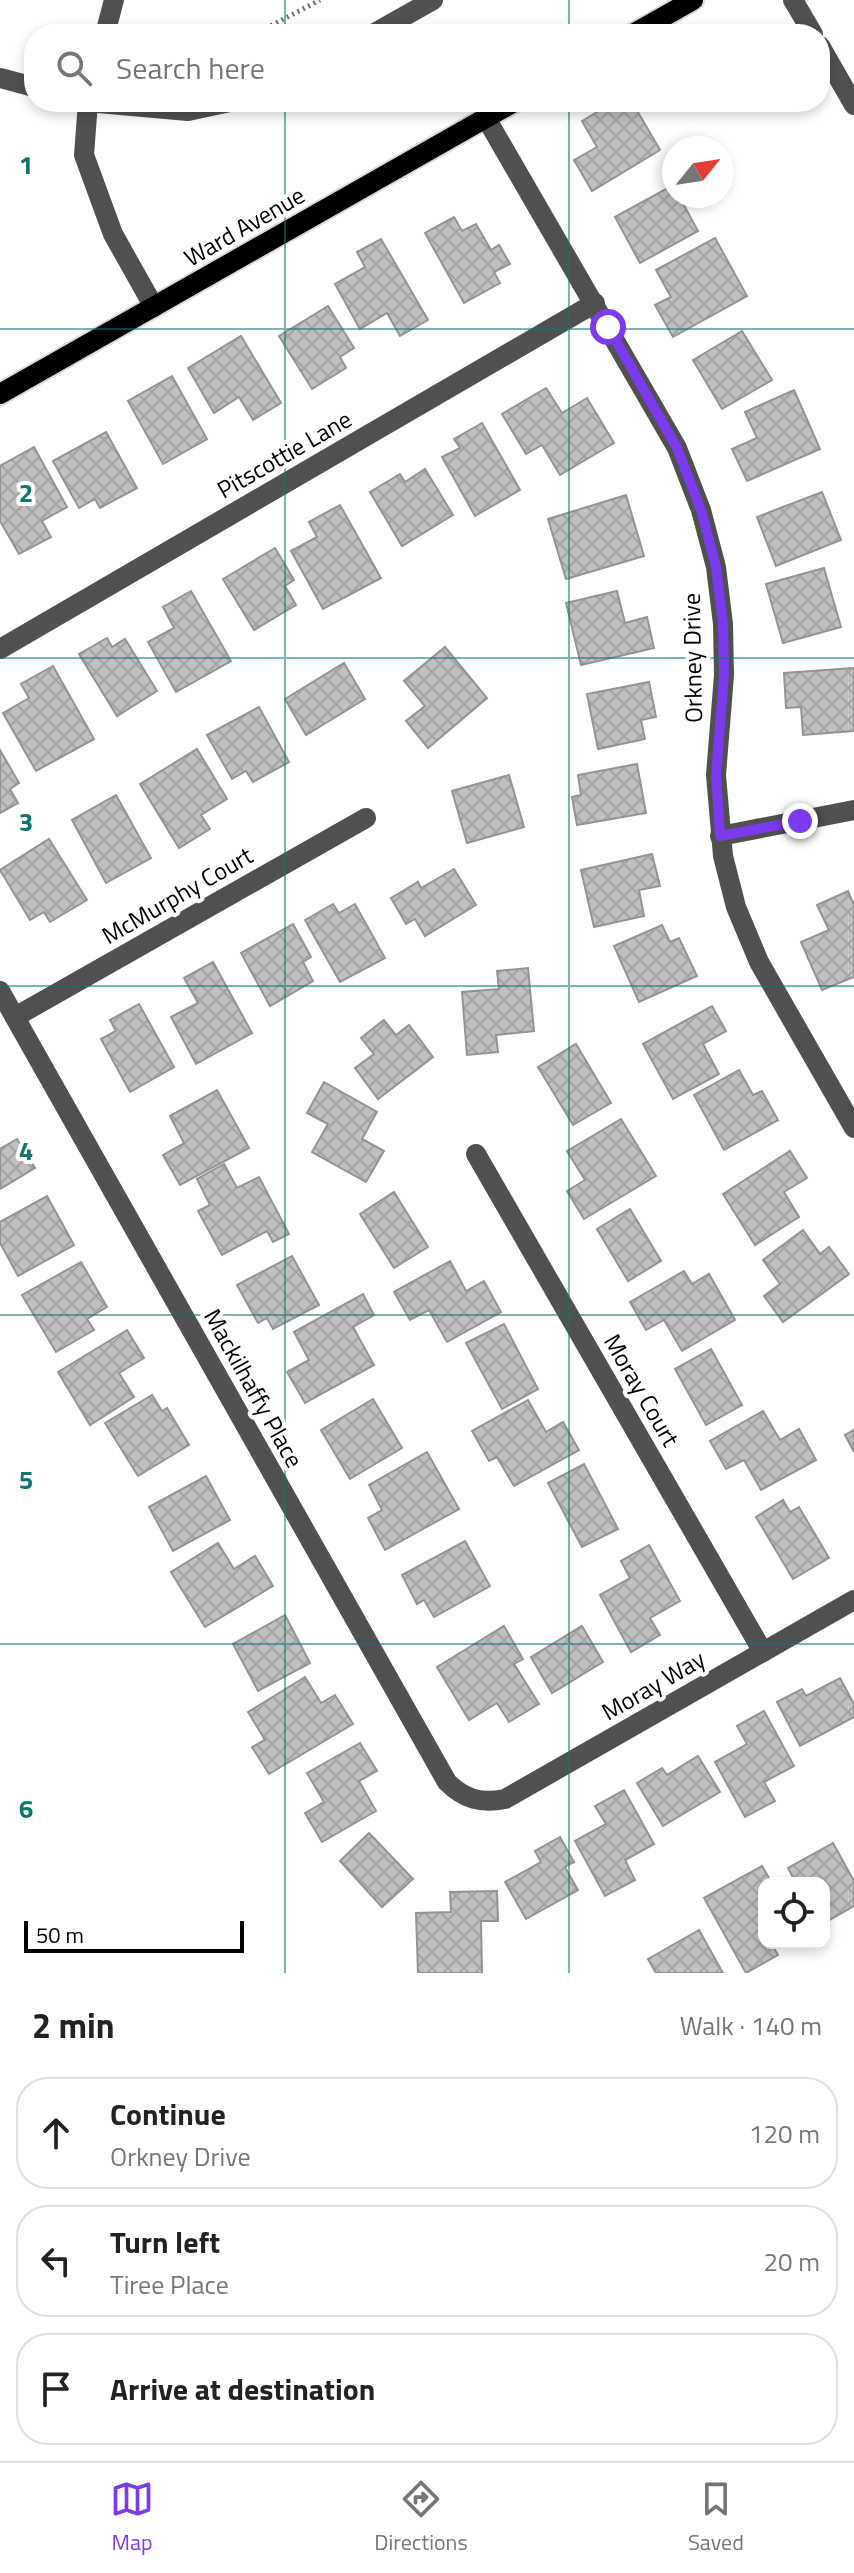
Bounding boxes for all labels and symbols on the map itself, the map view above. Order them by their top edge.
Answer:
north arrow [662,136,734,208]
text: 1 [19,145,33,184]
street label: Ward Avenue [177,177,311,275]
route start [590,309,626,345]
street label: Pitscottie Lane [210,401,358,507]
text: 2 [19,473,33,512]
street label: Orkney Drive [673,593,711,723]
text: 3 [19,802,33,841]
route end [782,803,818,839]
street label: McMurphy Court [95,837,260,953]
text: 4 [19,1131,33,1170]
street label: Mackilhaffy Place [195,1302,313,1474]
street label: Moray Court [595,1327,689,1454]
text: 5 [19,1460,33,1499]
street label: Moray Way [595,1641,712,1729]
text: 6 [19,1789,33,1828]
scale bar [24,1917,244,1953]

